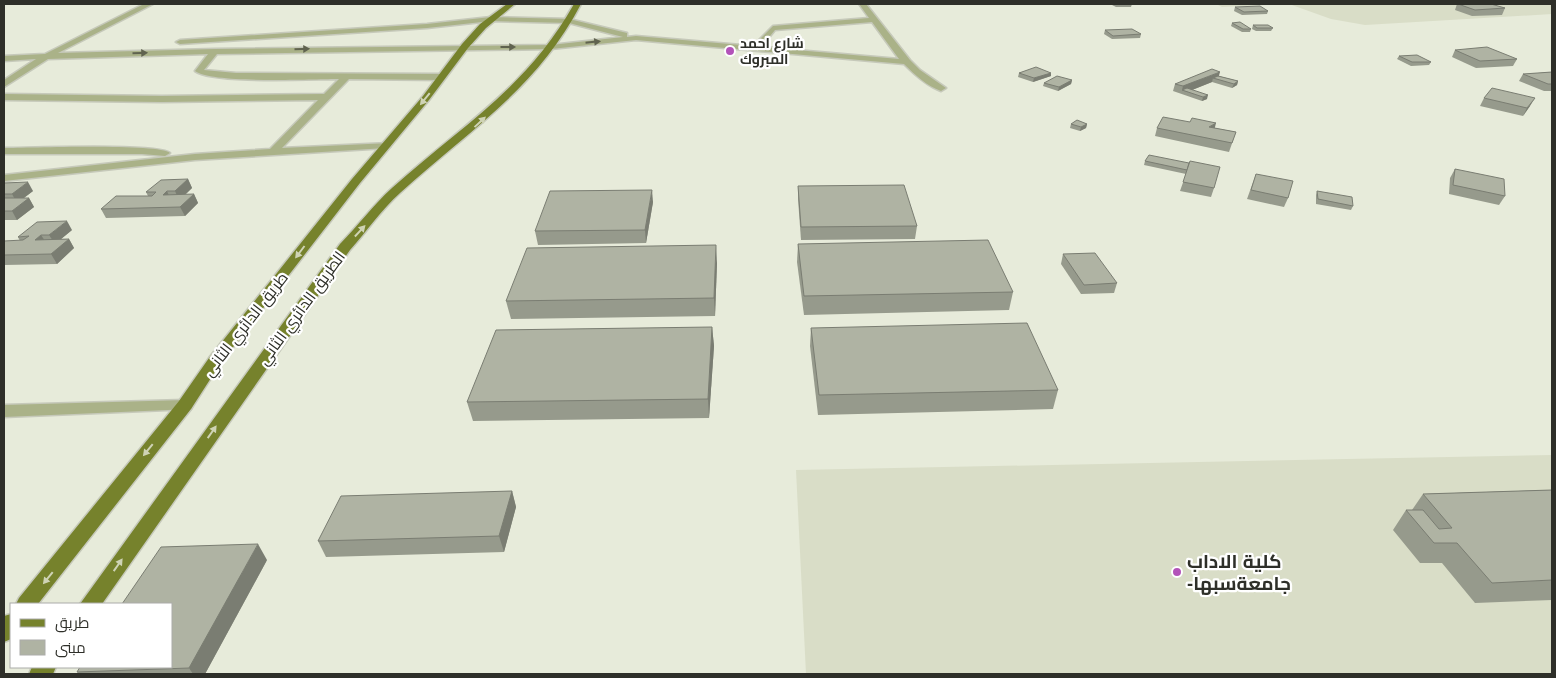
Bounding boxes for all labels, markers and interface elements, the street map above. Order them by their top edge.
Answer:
place label: شارع احمد المبروك [740,35,804,68]
one-way arrow [586,38,602,46]
one-way arrow [500,43,516,51]
one-way arrow [295,45,311,53]
marker: شارع احمد المبروك [724,45,736,57]
one-way arrow [132,48,148,56]
one-way arrow [419,92,430,105]
one-way arrow [473,116,485,128]
one-way arrow [354,225,366,237]
one-way arrow [295,245,306,258]
street label: الطريق الدائري الثاني [255,248,352,371]
street label: طريق الدائري الثاني [200,269,295,383]
one-way arrow [207,425,217,439]
one-way arrow [143,444,154,457]
place label: كلية الاداب -جامعةسبها [1187,551,1291,595]
one-way arrow [113,558,123,571]
marker: كلية الاداب -جامعةسبها [1171,566,1183,578]
one-way arrow [42,571,53,584]
legend [10,603,172,668]
text: طريق [55,614,89,633]
text: مبنى [55,639,86,658]

